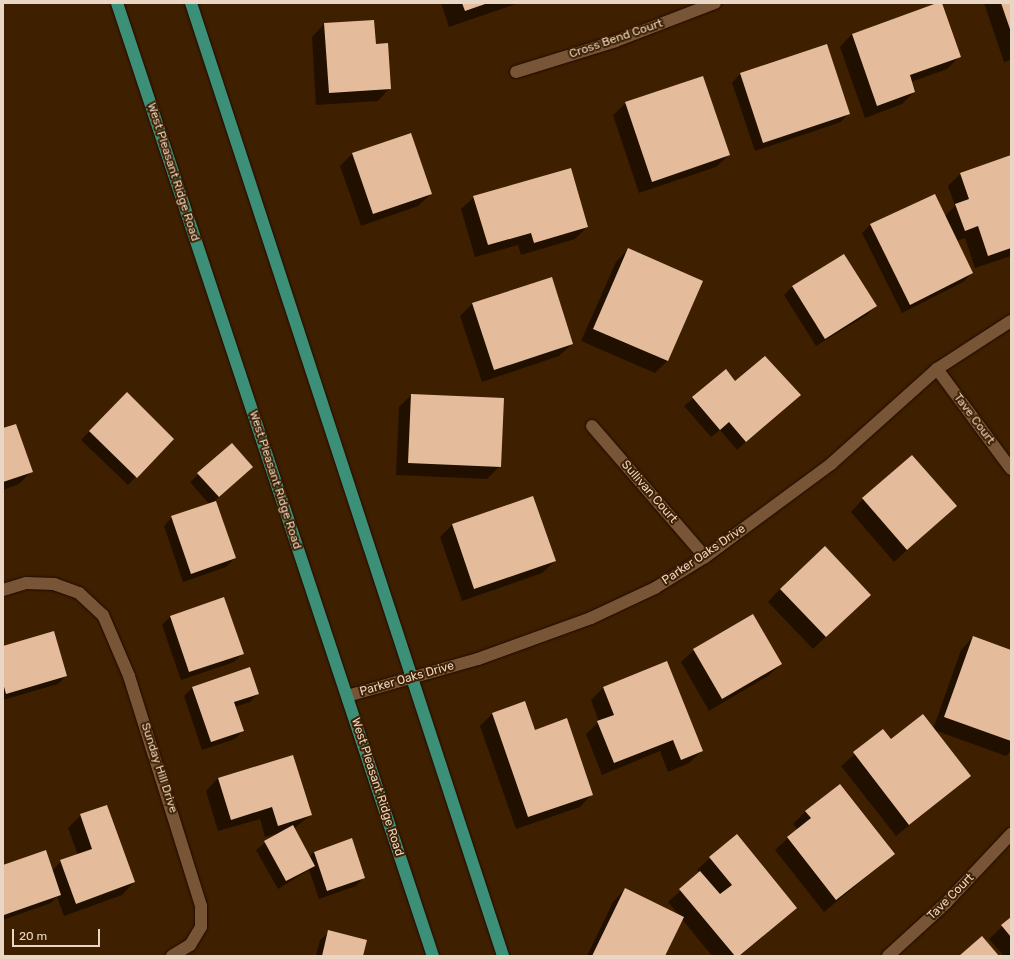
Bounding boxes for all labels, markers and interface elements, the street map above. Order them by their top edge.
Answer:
street label: Cross Bend Court [567,16,665,62]
street label: West Pleasant Ridge Road [144,101,202,243]
street label: Tave Court [950,391,998,447]
street label: West Pleasant Ridge Road [246,409,304,551]
street label: Sullivan Court [618,458,680,526]
street label: Parker Oaks Drive [659,522,749,588]
street label: Parker Oaks Drive [358,659,456,699]
street label: West Pleasant Ridge Road [348,716,406,858]
street label: Sunday Hill Drive [138,721,180,815]
street label: Tave Court [925,871,977,923]
scale bar [14,921,102,947]
text: 20 m [19,929,47,943]

